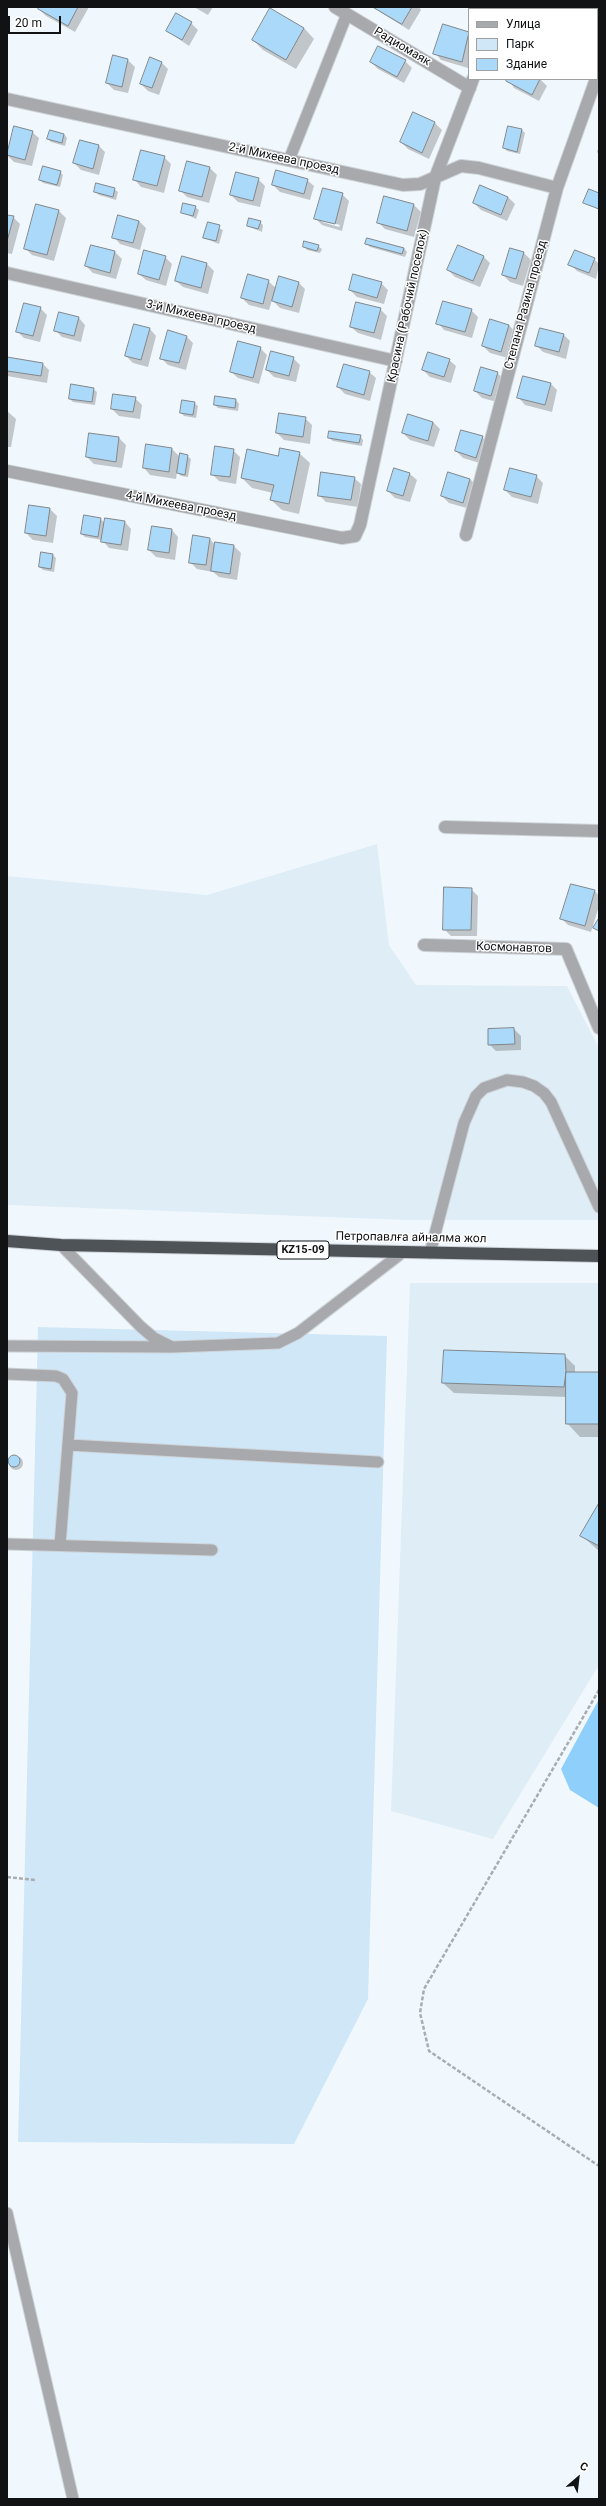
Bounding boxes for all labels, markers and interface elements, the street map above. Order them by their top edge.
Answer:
scale bar [10,8,63,34]
legend [468,8,598,80]
text: 20 m [15,16,42,30]
text: Улица [506,17,541,31]
street label: Радиомаяк [371,24,433,70]
text: Парк [506,37,534,51]
text: Здание [506,57,547,71]
street label: 2-й Михеева проезд [227,140,341,178]
street label: Красина (Рабочий поселок) [385,228,431,384]
street label: Степана Разина проезд [502,239,550,371]
street label: 3-й Михеева проезд [145,297,257,337]
street label: 4-й Михеева проезд [124,488,238,524]
street label: Космонавтов [476,939,552,957]
street label: Петропавлға айналма жол [335,1229,487,1247]
road number: KZ15-09 [277,1241,329,1259]
north arrow [558,2458,598,2498]
text: С [578,2460,590,2474]

